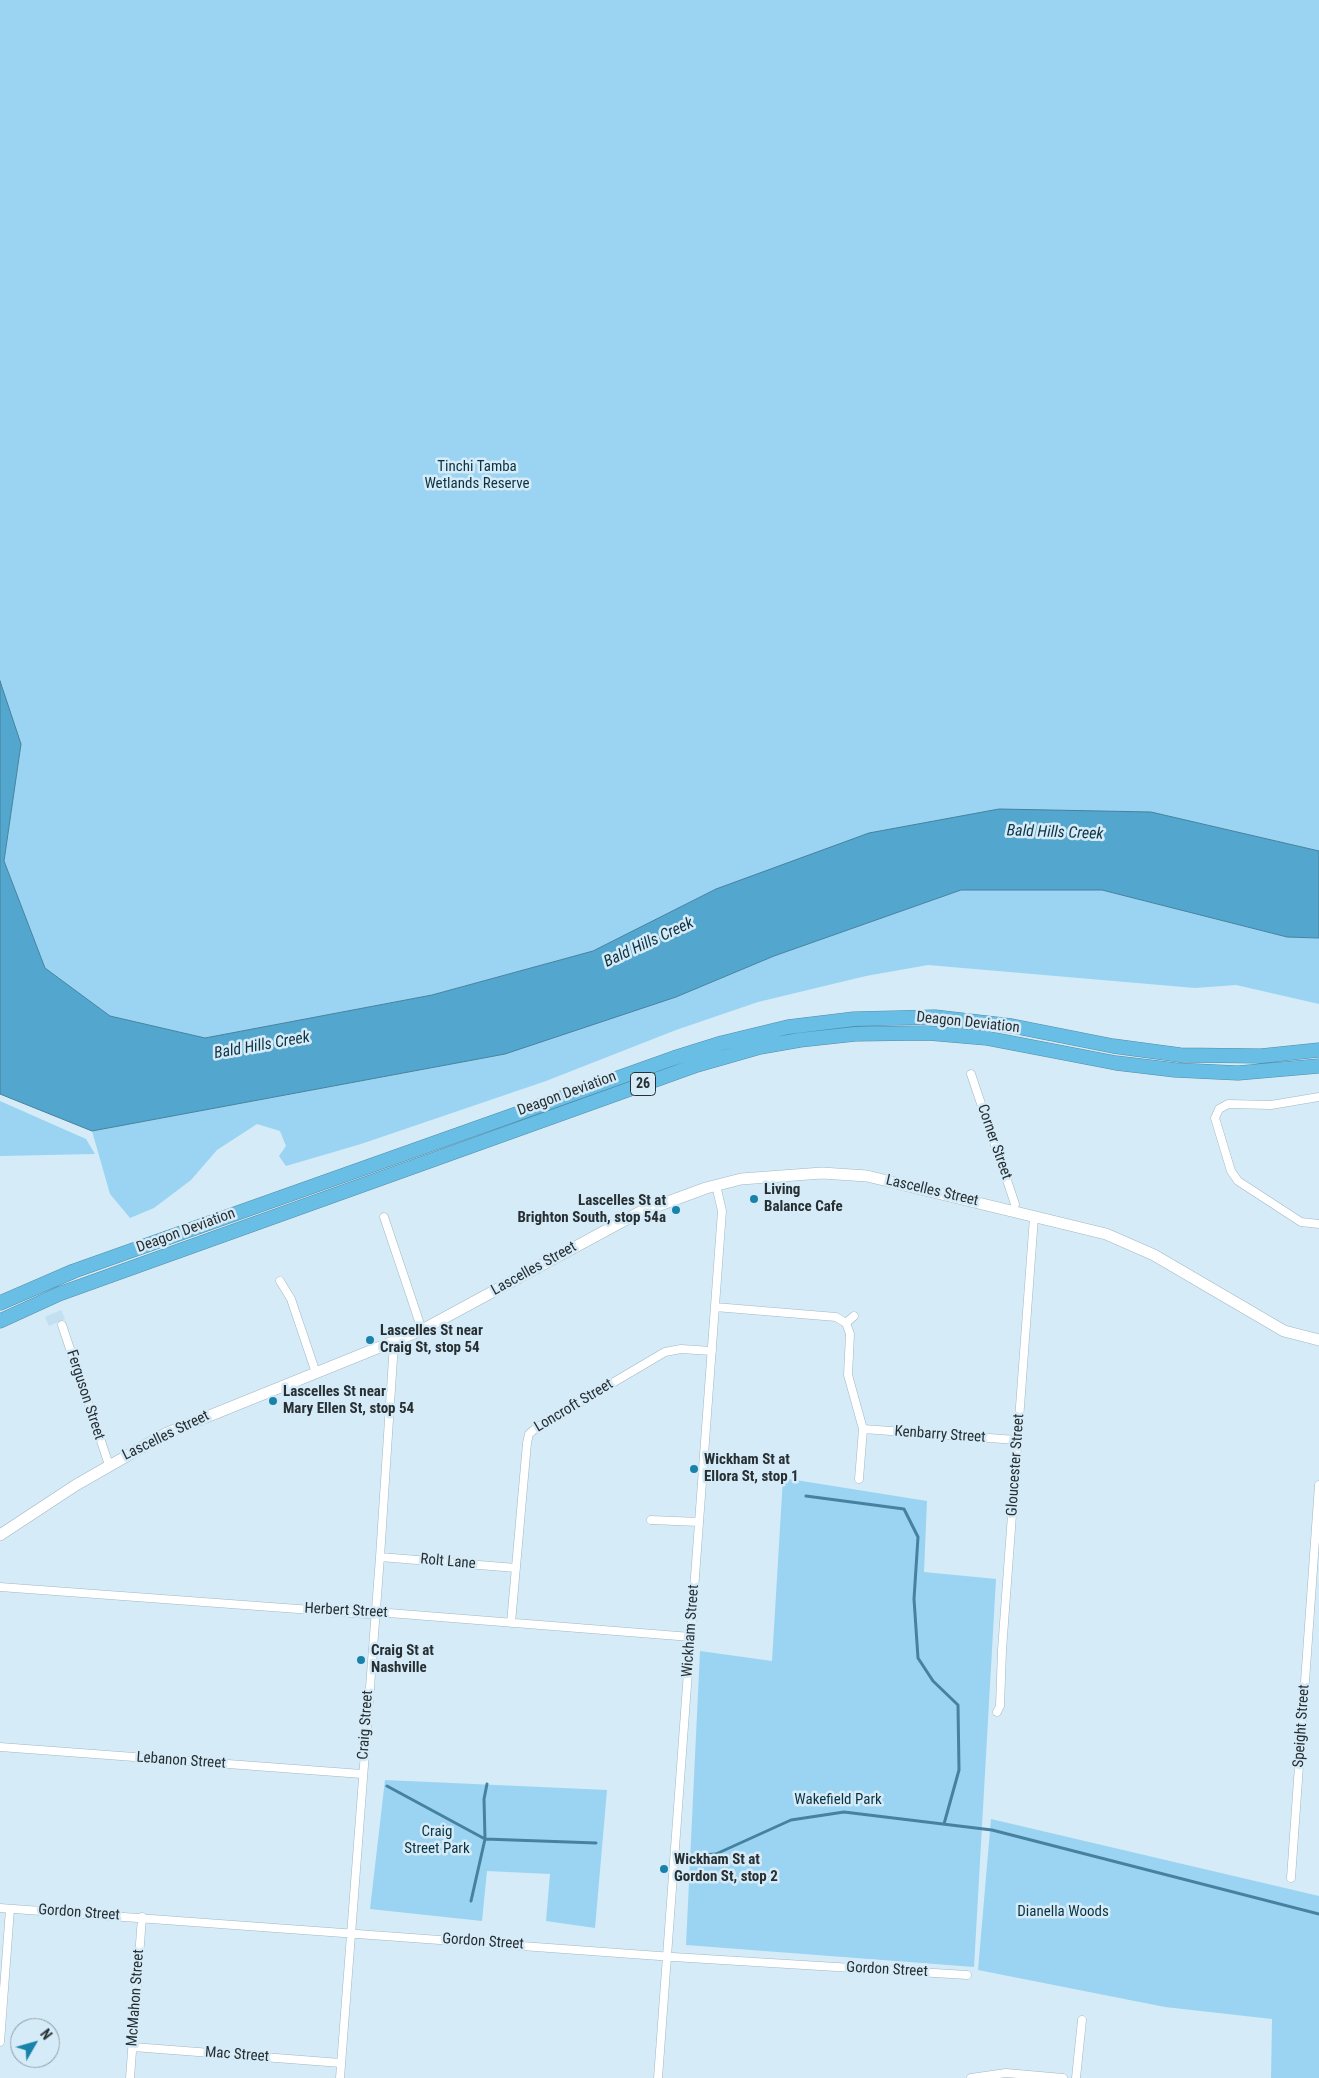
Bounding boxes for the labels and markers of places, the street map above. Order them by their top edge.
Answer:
place label: Living Balance Cafe [764,1181,843,1216]
place label: Lascelles St at Brighton South, stop 54a [517,1192,666,1227]
marker: Living Balance Cafe [748,1193,760,1205]
marker: Lascelles St at Brighton South, stop 54a [670,1204,682,1216]
place label: Lascelles St near Craig St, stop 54 [380,1322,483,1357]
marker: Lascelles St near Craig St, stop 54 [364,1334,376,1346]
place label: Lascelles St near Mary Ellen St, stop 54 [283,1383,414,1418]
marker: Lascelles St near Mary Ellen St, stop 54 [267,1395,279,1407]
place label: Wickham St at Ellora St, stop 1 [704,1451,799,1486]
marker: Wickham St at Ellora St, stop 1 [688,1463,700,1475]
place label: Craig St at Nashville [371,1642,434,1677]
marker: Craig St at Nashville [355,1654,367,1666]
place label: Wickham St at Gordon St, stop 2 [674,1851,778,1886]
marker: Wickham St at Gordon St, stop 2 [658,1863,670,1875]

